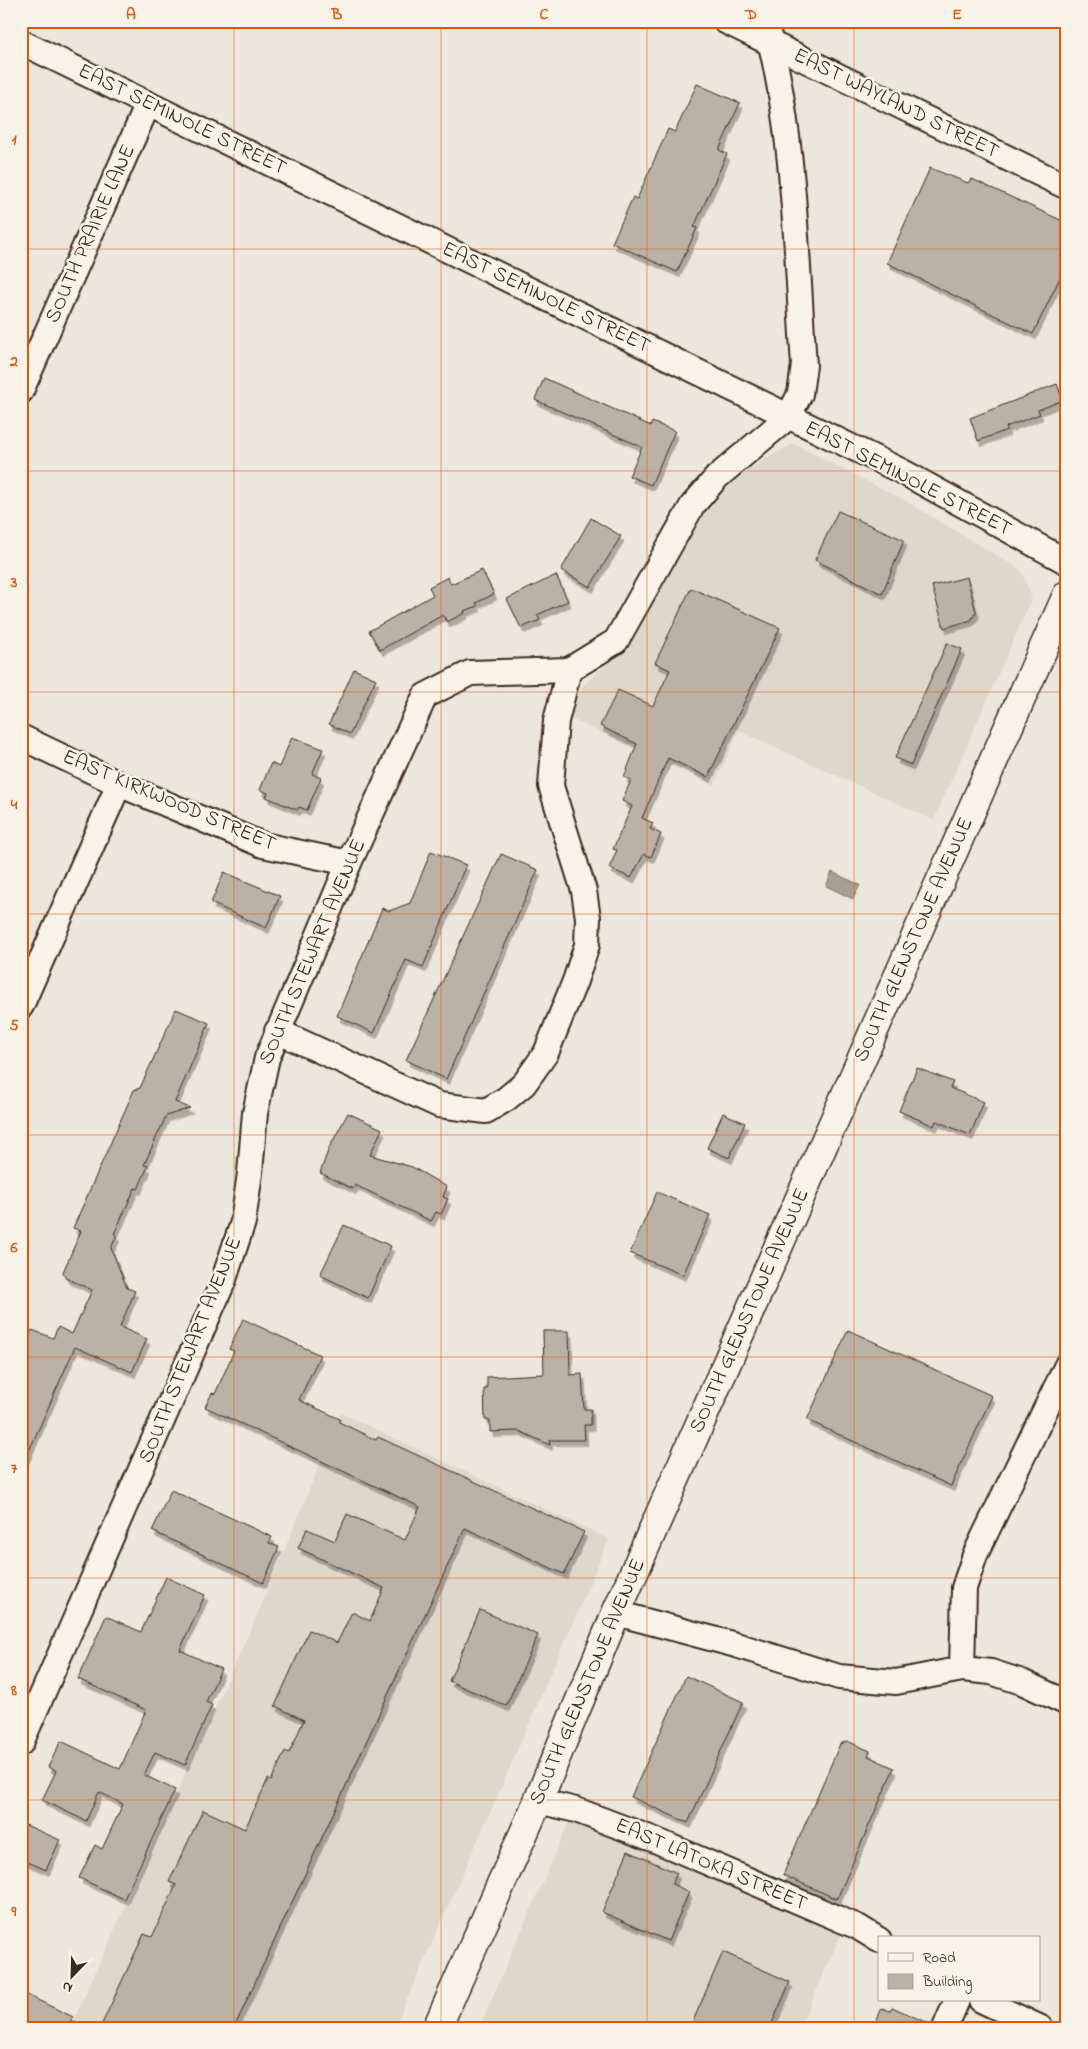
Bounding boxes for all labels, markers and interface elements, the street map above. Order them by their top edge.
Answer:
text: A [126,3,136,27]
text: B [331,3,343,27]
text: C [540,3,549,27]
text: D [744,3,757,27]
text: E [952,3,962,27]
street label: EAST WAYLAND STREET [788,41,1004,167]
street label: EAST SEMINOLE STREET [73,56,291,184]
text: 1 [11,128,17,152]
street label: SOUTH PRAIRIE LANE [38,140,144,328]
street label: EAST SEMINOLE STREET [437,234,655,362]
text: 2 [9,350,18,374]
street label: EAST SEMINOLE STREET [799,414,1017,544]
text: 3 [10,571,18,595]
street label: EAST KIRKWOOD STREET [57,742,281,860]
text: 4 [10,793,18,817]
street label: SOUTH GLENSTONE AVENUE [846,813,982,1067]
street label: SOUTH STEWART AVENUE [252,835,374,1069]
text: 5 [9,1014,19,1038]
street label: SOUTH GLENSTONE AVENUE [682,1184,818,1438]
street label: SOUTH STEWART AVENUE [132,1232,250,1468]
text: 6 [9,1236,18,1260]
text: 7 [11,1457,18,1481]
street label: SOUTH GLENSTONE AVENUE [522,1554,654,1810]
text: 8 [10,1679,17,1703]
street label: EAST LATOKA STREET [610,1811,812,1919]
text: 9 [11,1900,17,1924]
legend [878,1936,1040,2002]
text: Road [923,1947,956,1969]
north arrow [48,1952,98,2002]
text: Building [922,1971,972,1994]
text: N [59,1975,76,1998]

